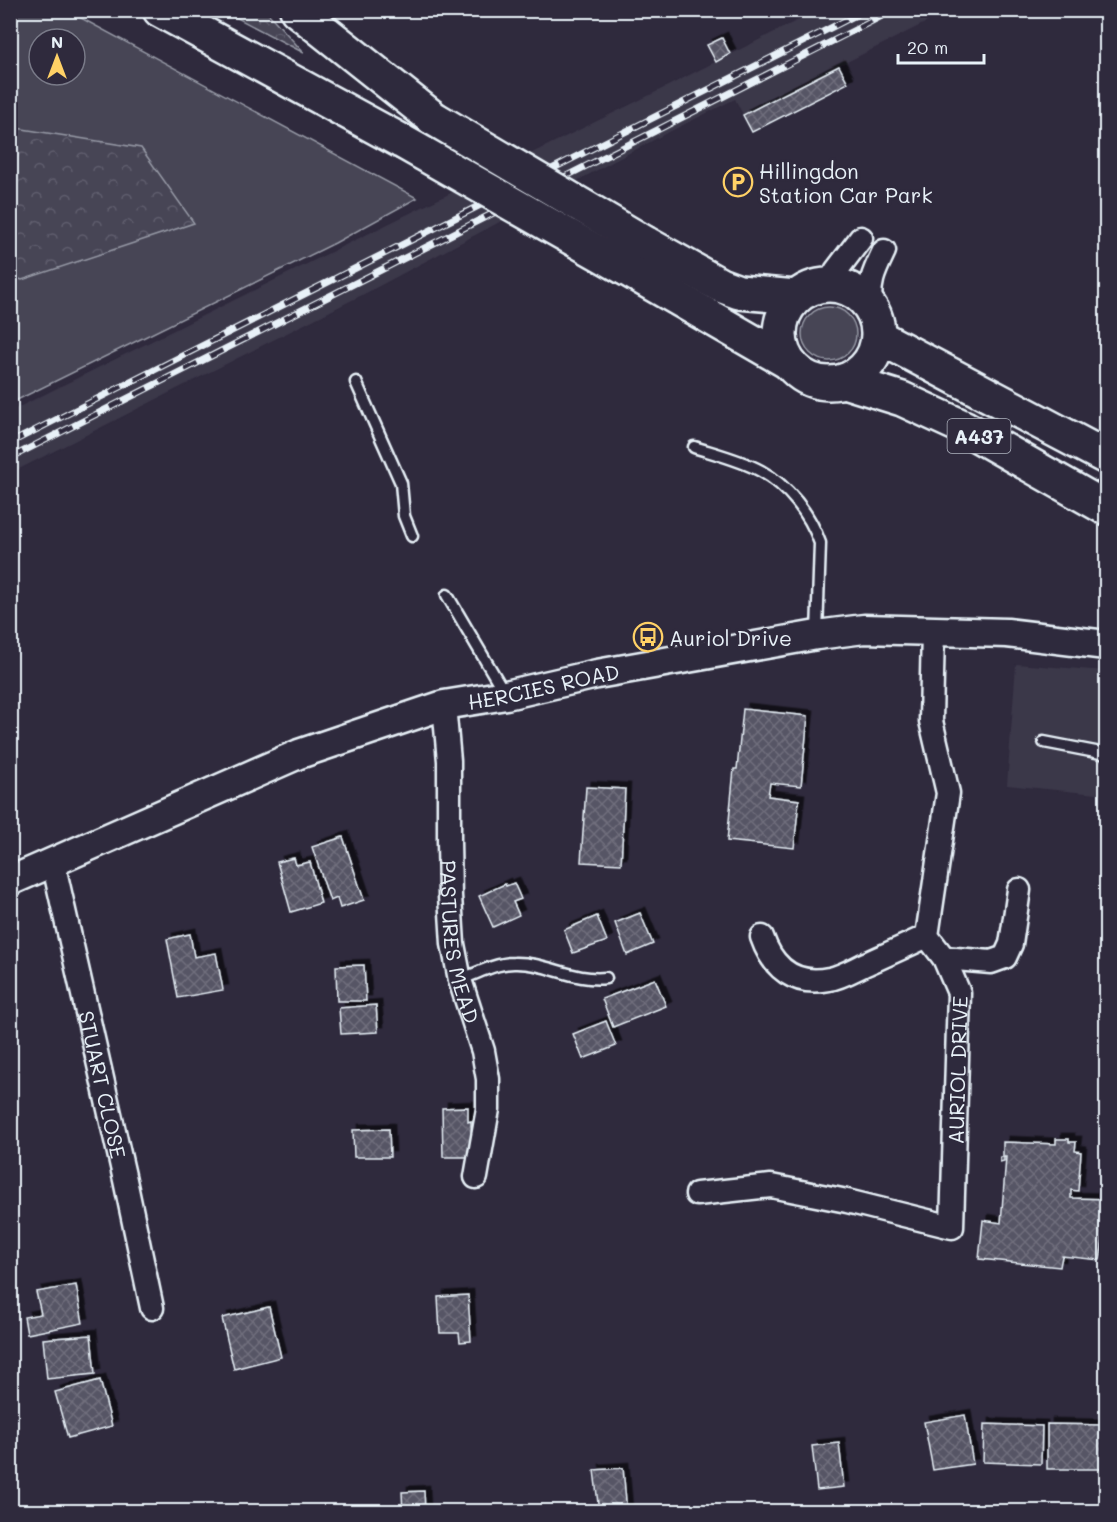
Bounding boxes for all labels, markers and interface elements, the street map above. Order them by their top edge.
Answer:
north arrow [27,27,87,87]
scale bar [898,27,984,65]
text: N [51,31,63,52]
text: 20 m [907,35,948,59]
place label: Hillingdon Station Car Park [759,157,933,208]
parking icon: Hillingdon Station Car Park [722,166,754,198]
road number: A437 [948,419,1010,453]
bus stop icon: Auriol Drive [632,621,664,653]
place label: Auriol Drive [669,624,792,651]
street label: HERCIES ROAD [466,657,621,714]
street label: PASTURES MEAD [436,860,487,1027]
street label: AURIOL DRIVE [941,996,972,1145]
street label: STUART CLOSE [74,1008,133,1161]

